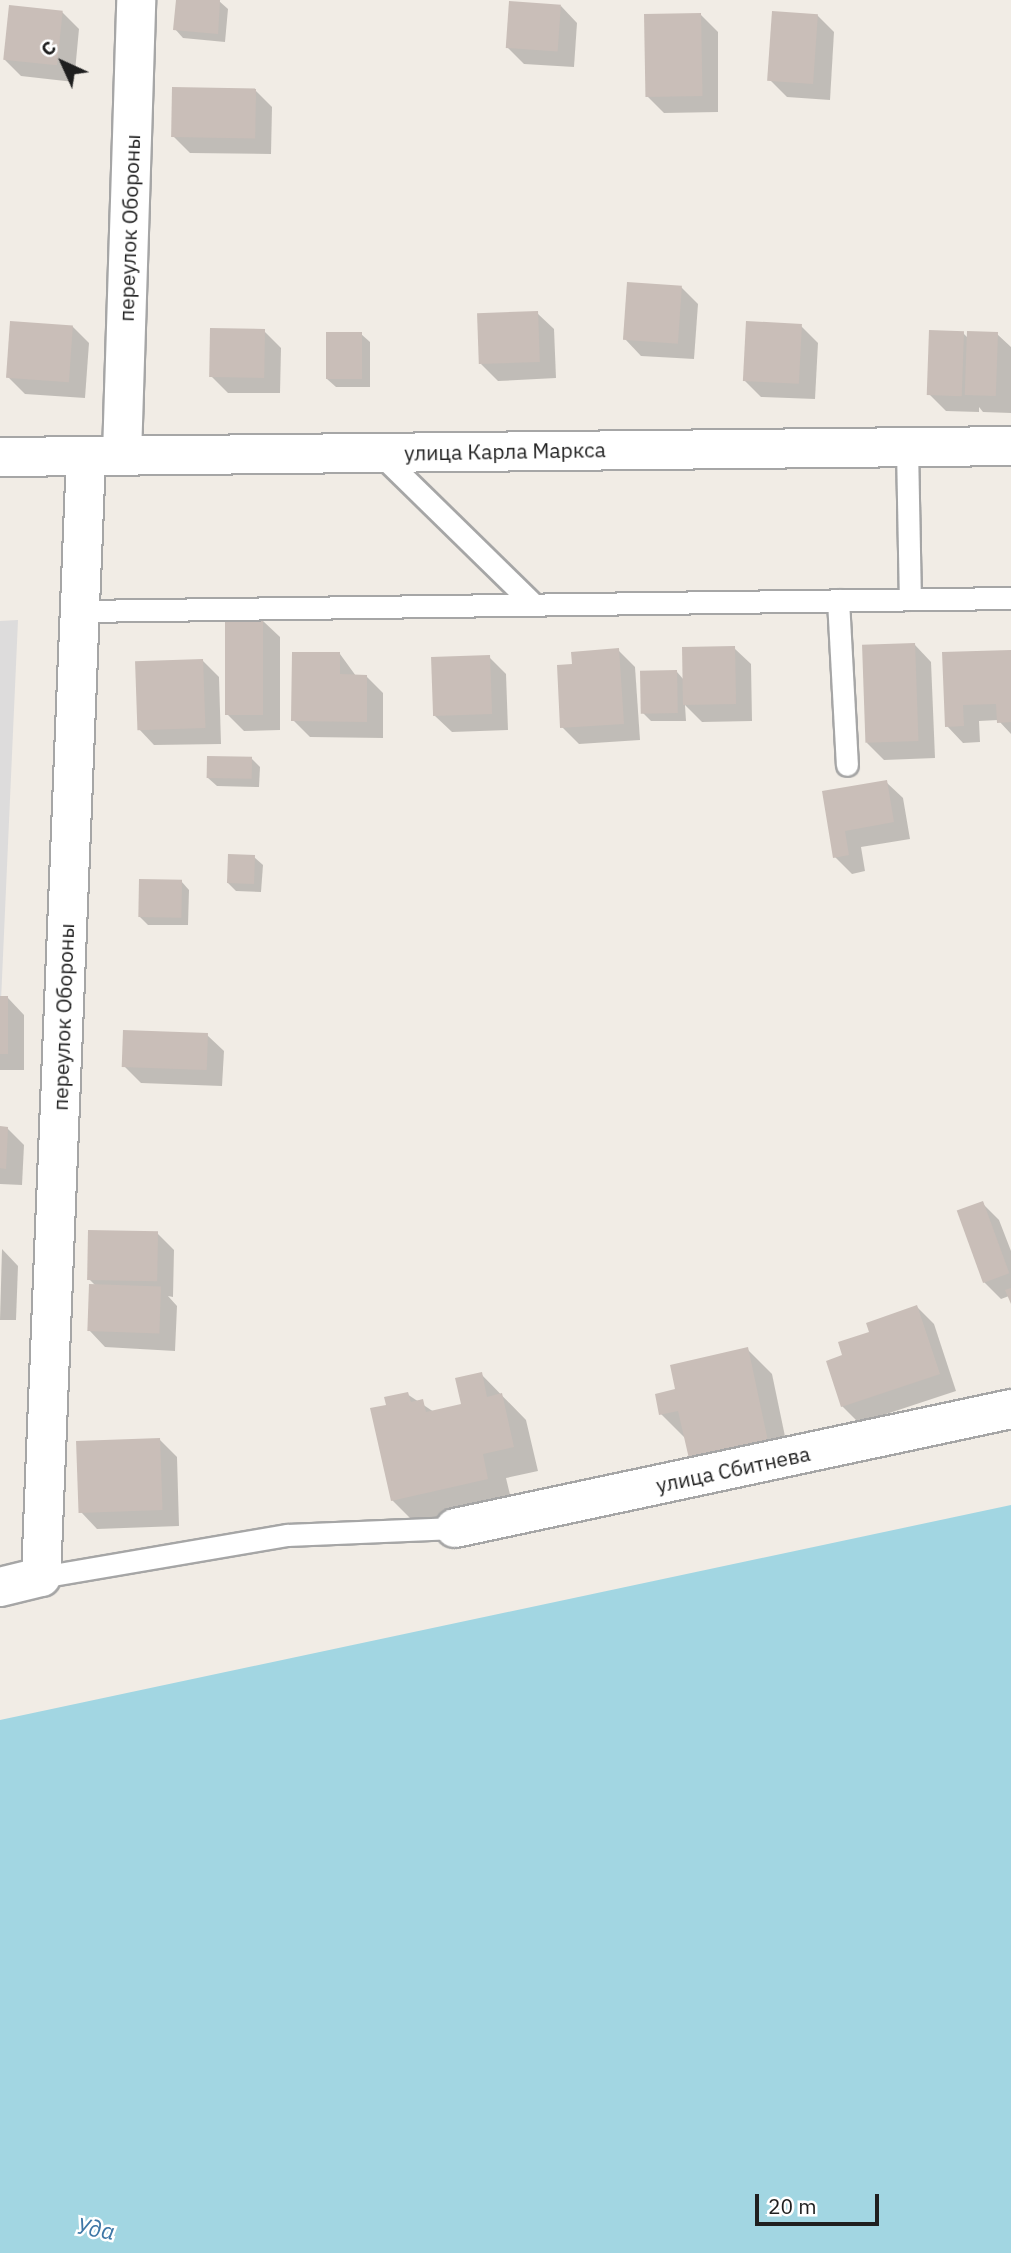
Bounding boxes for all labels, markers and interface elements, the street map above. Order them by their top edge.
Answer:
north arrow [28,28,98,98]
text: С [35,35,61,61]
street label: переулок Обороны [113,134,145,322]
street label: улица Карла Маркса [404,437,606,465]
street label: переулок Обороны [47,923,79,1111]
street label: улица Сбитнева [654,1440,812,1498]
scale bar [759,2180,883,2224]
text: 20 m [768,2192,817,2220]
water label: Уда [75,2211,117,2245]

